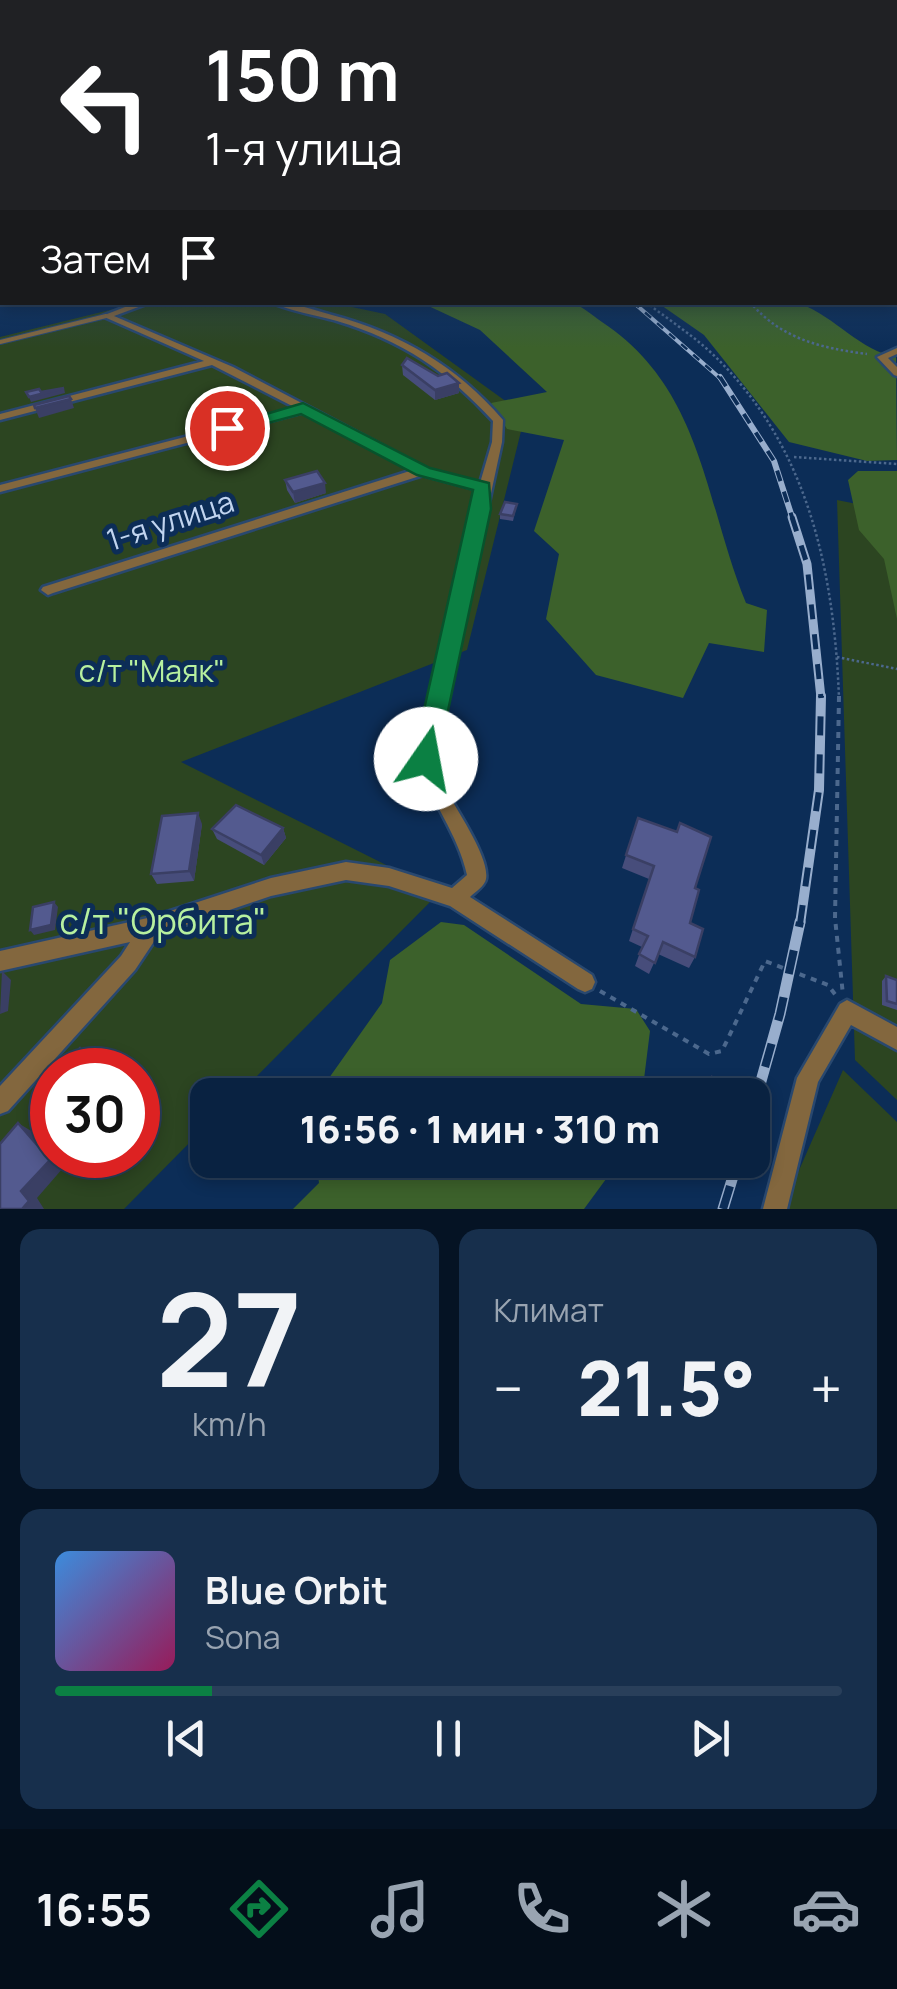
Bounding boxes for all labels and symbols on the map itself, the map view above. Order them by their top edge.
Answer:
pin [185,386,270,471]
street label: 1-я улица [101,480,239,560]
park label: с/т "Маяк" [79,650,225,691]
position arrow [374,707,478,811]
park label: с/т "Орбита" [59,897,267,945]
speed limit sign: 30 [30,1048,160,1178]

